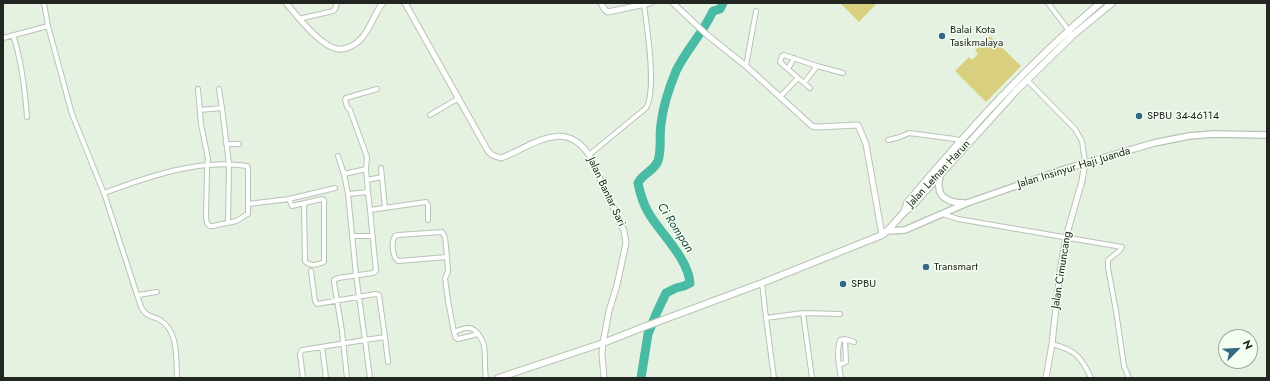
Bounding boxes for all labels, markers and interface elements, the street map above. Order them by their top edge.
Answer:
place label: Balai Kota Tasikmalaya [950,23,1003,49]
marker: Balai Kota Tasikmalaya [937,31,947,41]
place label: SPBU 34-46114 [1147,109,1219,123]
marker: SPBU 34-46114 [1134,111,1144,121]
street label: Jalan Letnan Harun [905,138,973,210]
street label: Jalan Insinyur Haji Juanda [1016,145,1132,191]
street label: Jalan Bantar Sari [584,155,628,229]
water label: Ci Rompan [654,201,696,255]
street label: Jalan Cimuncang [1049,230,1075,310]
place label: Transmart [934,260,978,274]
marker: Transmart [921,262,931,272]
place label: SPBU [851,277,876,291]
marker: SPBU [838,279,848,289]
north arrow [1218,329,1258,369]
text: N [1239,337,1257,352]

